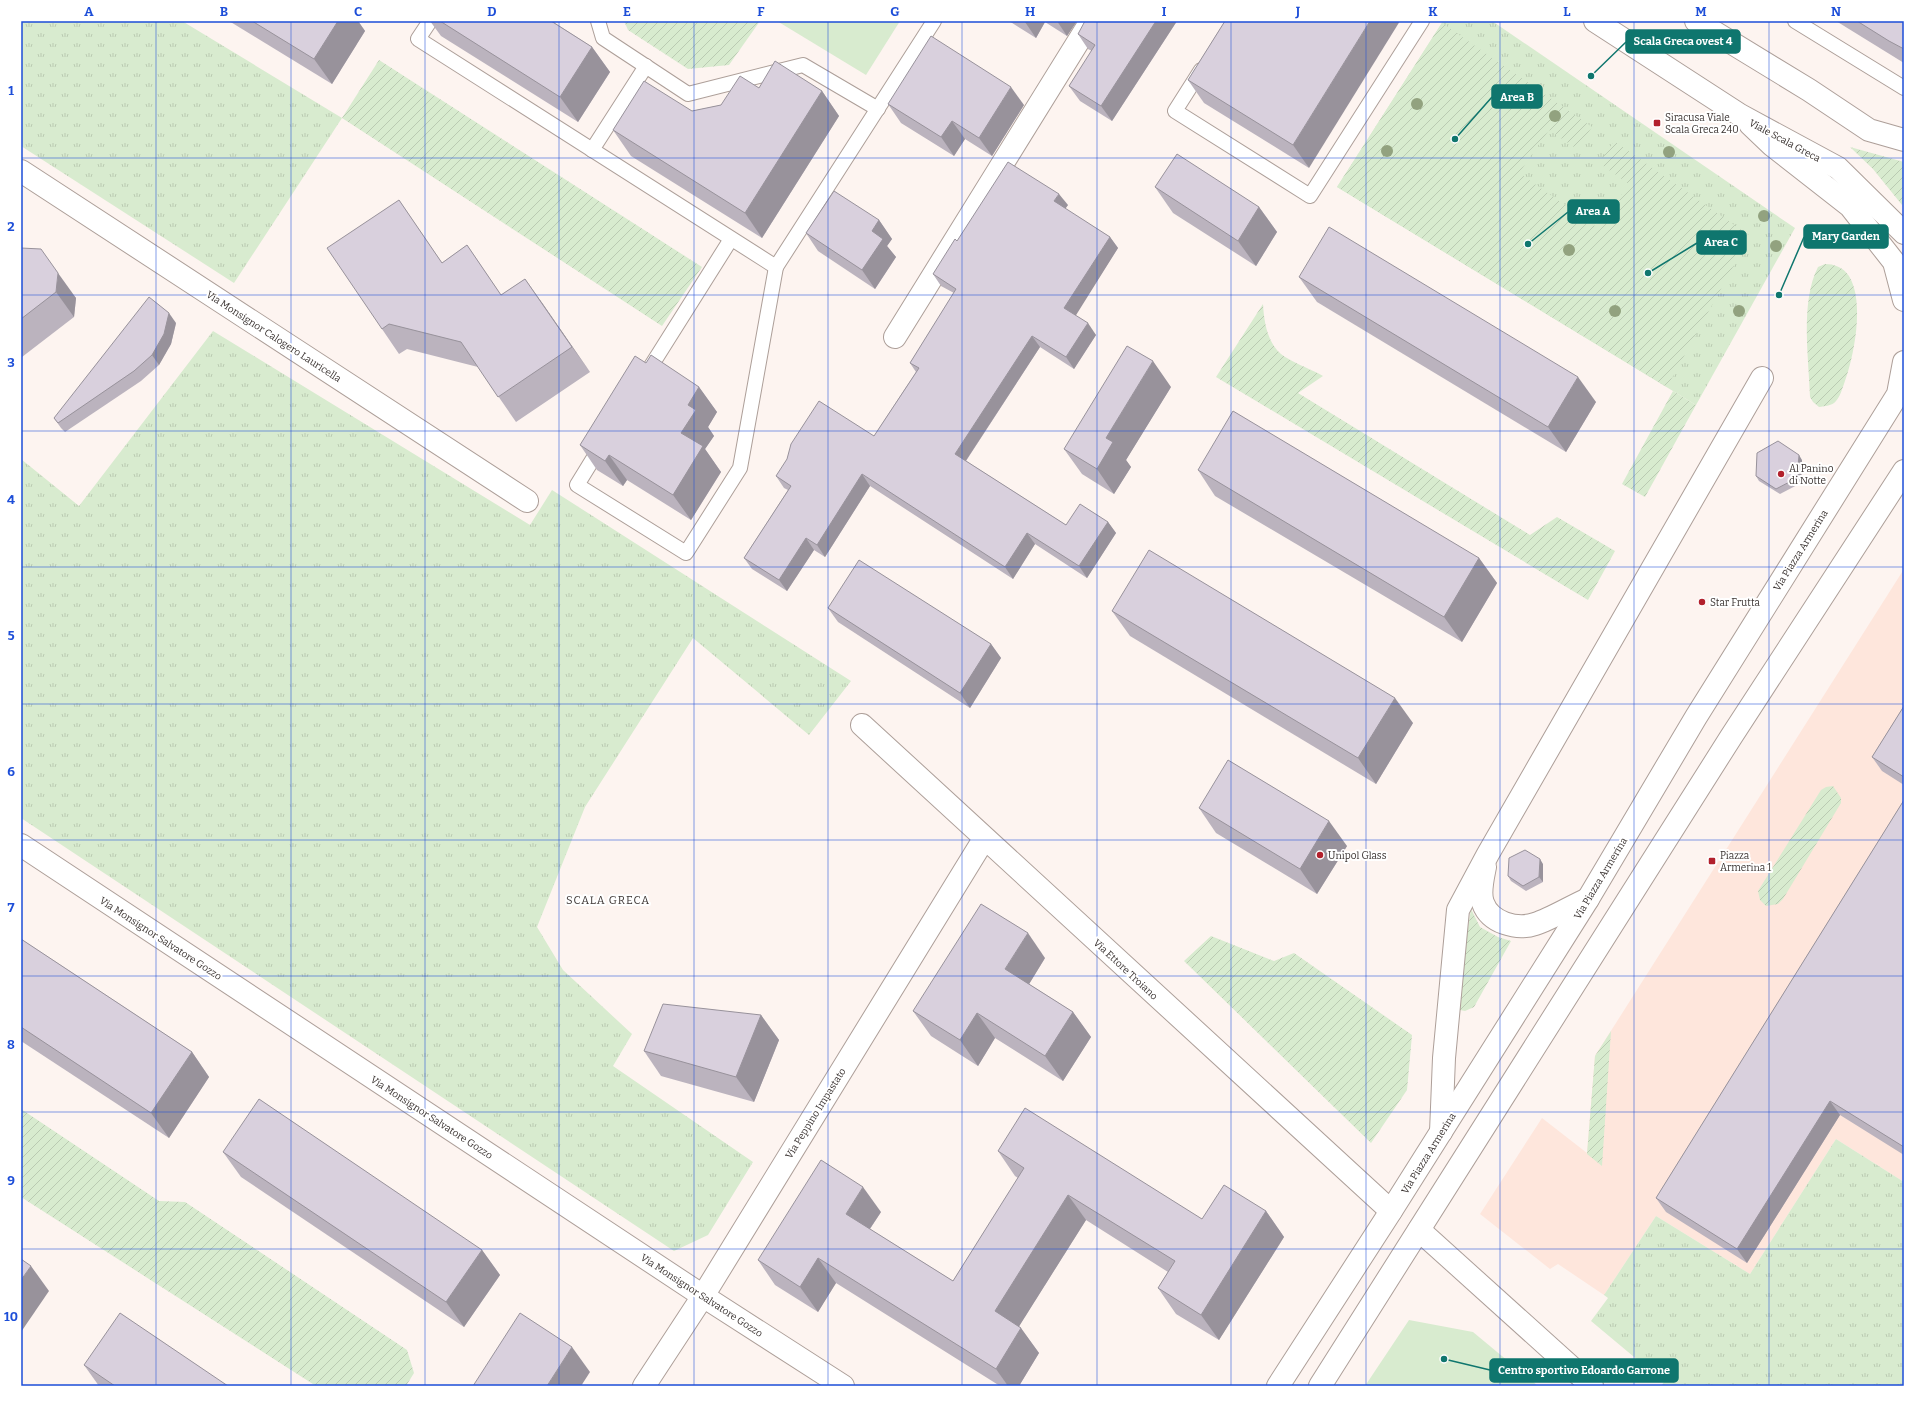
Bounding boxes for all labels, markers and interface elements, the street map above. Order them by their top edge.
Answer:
text: A [84,4,94,19]
text: B [220,4,228,19]
text: C [354,4,362,19]
text: D [487,4,497,19]
text: E [623,4,631,19]
text: F [757,4,765,19]
text: G [890,4,900,19]
text: H [1025,4,1035,19]
text: I [1162,4,1167,19]
text: J [1295,4,1301,19]
text: K [1428,4,1438,19]
text: L [1563,4,1571,19]
text: M [1695,4,1707,19]
text: N [1831,4,1841,19]
callout: Scala Greca ovest 4 [1626,30,1740,53]
text: Scala Greca ovest 4 [1634,35,1733,48]
text: 1 [8,83,14,98]
callout: Area B [1492,85,1542,108]
text: Area B [1500,91,1534,104]
place label: Siracusa Viale Scala Greca 240 [1665,112,1739,136]
street label: Viale Scala Greca [1747,117,1823,165]
marker: Siracusa Viale Scala Greca 240 [1652,118,1662,128]
callout: Area A [1568,200,1619,223]
text: Area A [1576,205,1611,218]
text: 2 [7,219,15,234]
callout: Mary Garden [1804,225,1888,248]
text: Mary Garden [1812,230,1880,243]
callout: Area C [1697,231,1746,254]
text: Area C [1704,236,1738,249]
street label: Via Monsignor Calogero Lauricella [204,289,344,385]
text: 3 [7,355,15,370]
place label: Al Panino di Notte [1789,463,1834,487]
marker: Al Panino di Notte [1776,469,1786,479]
text: 4 [7,492,15,507]
street label: Via Piazza Armerina [1771,507,1831,593]
marker: Star Frutta [1697,597,1707,607]
place label: Star Frutta [1710,597,1760,609]
text: 5 [7,628,15,643]
text: 6 [7,764,15,779]
street label: Via Piazza Armerina [1572,835,1630,922]
marker: Unipol Glass [1315,850,1325,860]
place label: Unipol Glass [1328,850,1387,862]
place label: Piazza Armerina 1 [1720,850,1771,874]
marker: Piazza Armerina 1 [1707,856,1717,866]
district label: SCALA GRECA [566,894,650,907]
street label: Via Monsignor Salvatore Gozzo [97,895,224,983]
text: 7 [8,900,15,915]
street label: Via Ettore Troiano [1091,937,1160,1003]
text: 8 [7,1037,15,1052]
street label: Via Peppino Impastato [783,1066,849,1161]
street label: Via Monsignor Salvatore Gozzo [368,1074,495,1162]
street label: Via Piazza Armerina [1399,1110,1459,1196]
text: 9 [7,1173,15,1188]
street label: Via Monsignor Salvatore Gozzo [638,1252,765,1340]
text: 10 [4,1309,18,1324]
callout: Centro sportivo Edoardo Garrone [1490,1359,1678,1382]
text: Centro sportivo Edoardo Garrone [1498,1364,1670,1377]

